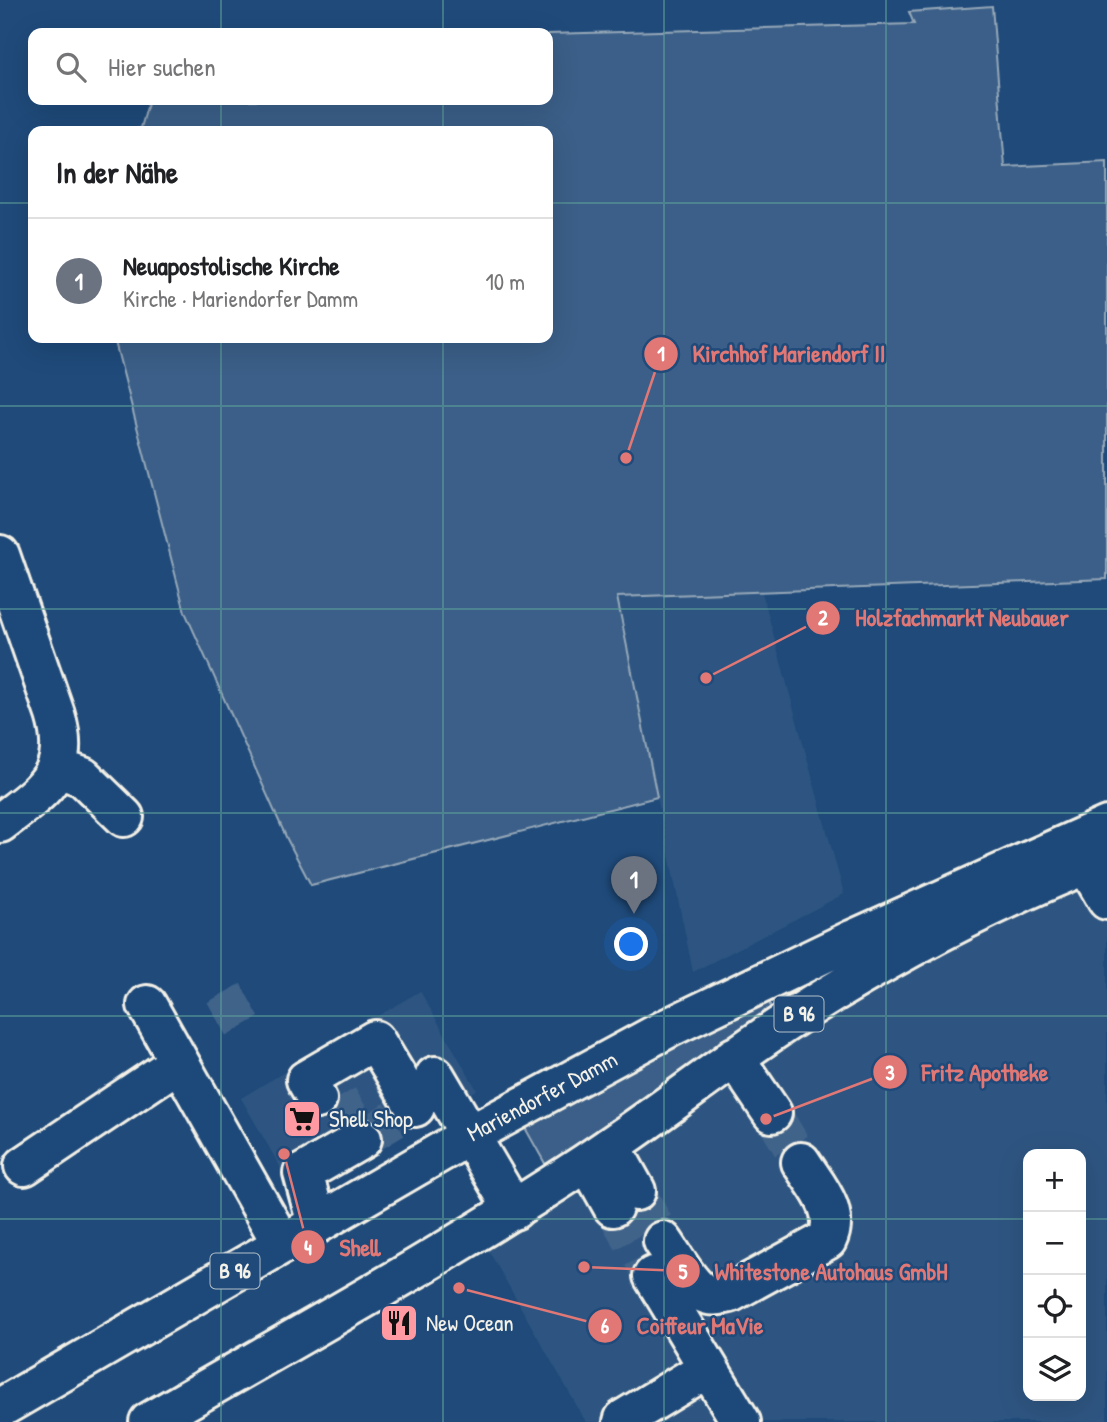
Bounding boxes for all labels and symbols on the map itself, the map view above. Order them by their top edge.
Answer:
callout: Kirchhof Mariendorf II [644,331,900,376]
text: Kirchhof Mariendorf II [693,337,885,369]
text: 1 [657,339,665,368]
callout: Holzfachmarkt Neubauer [806,595,1082,640]
text: Holzfachmarkt Neubauer [855,601,1069,633]
text: 2 [818,603,828,632]
pin: 1 [611,856,657,914]
your location [614,927,648,961]
road number: B 96 [774,996,824,1032]
street label: Mariendorfer Damm [461,1043,622,1148]
callout: Fritz Apotheke [872,1050,1062,1095]
text: Fritz Apotheke [921,1056,1049,1089]
text: 3 [885,1058,895,1087]
supermarket icon: Shell Shop [281,1098,323,1140]
place label: Shell Shop [329,1103,413,1134]
callout: Shell [290,1225,394,1270]
text: Shell [340,1231,381,1263]
text: 4 [304,1233,312,1262]
callout: Whitestone Autohaus GmbH [665,1249,961,1294]
road number: B 96 [210,1254,260,1288]
text: Whitestone Autohaus GmbH [714,1255,948,1287]
text: 5 [679,1257,688,1286]
restaurant icon: New Ocean [378,1302,420,1344]
callout: Coiffeur MaVie [588,1303,778,1348]
place label: New Ocean [426,1307,514,1338]
text: Coiffeur MaVie [637,1309,764,1341]
text: 6 [601,1311,610,1340]

